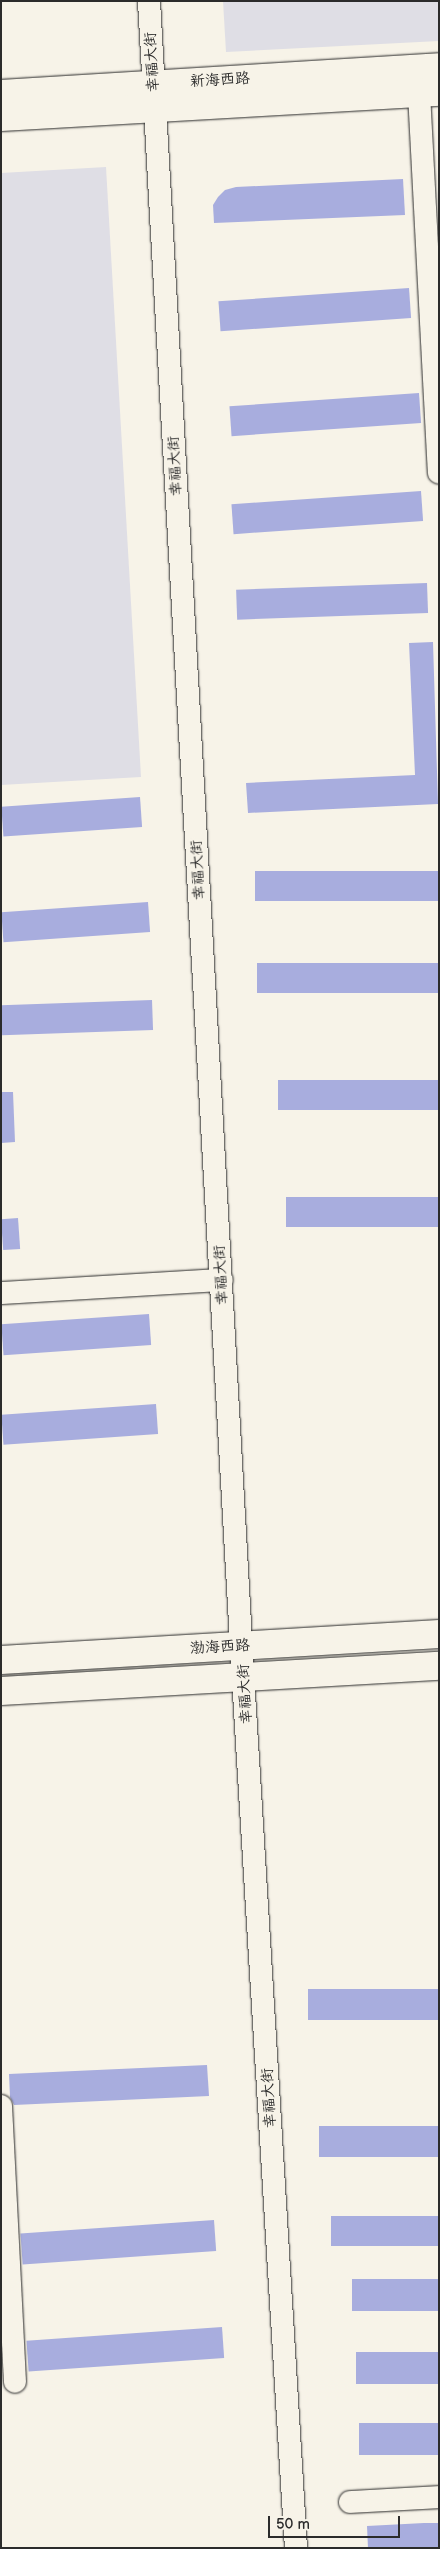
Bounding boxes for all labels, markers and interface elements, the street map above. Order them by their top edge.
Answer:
street label: 幸福大街 [141,32,163,92]
street label: 新海西路 [190,69,250,91]
street label: 幸福大街 [164,436,186,496]
street label: 幸福大街 [187,840,209,900]
street label: 幸福大街 [210,1245,232,1305]
street label: 渤海西路 [190,1636,250,1658]
street label: 幸福大街 [234,1664,256,1724]
street label: 幸福大街 [258,2068,280,2128]
scale bar [270,2506,402,2538]
text: 50 m [276,2515,310,2534]

